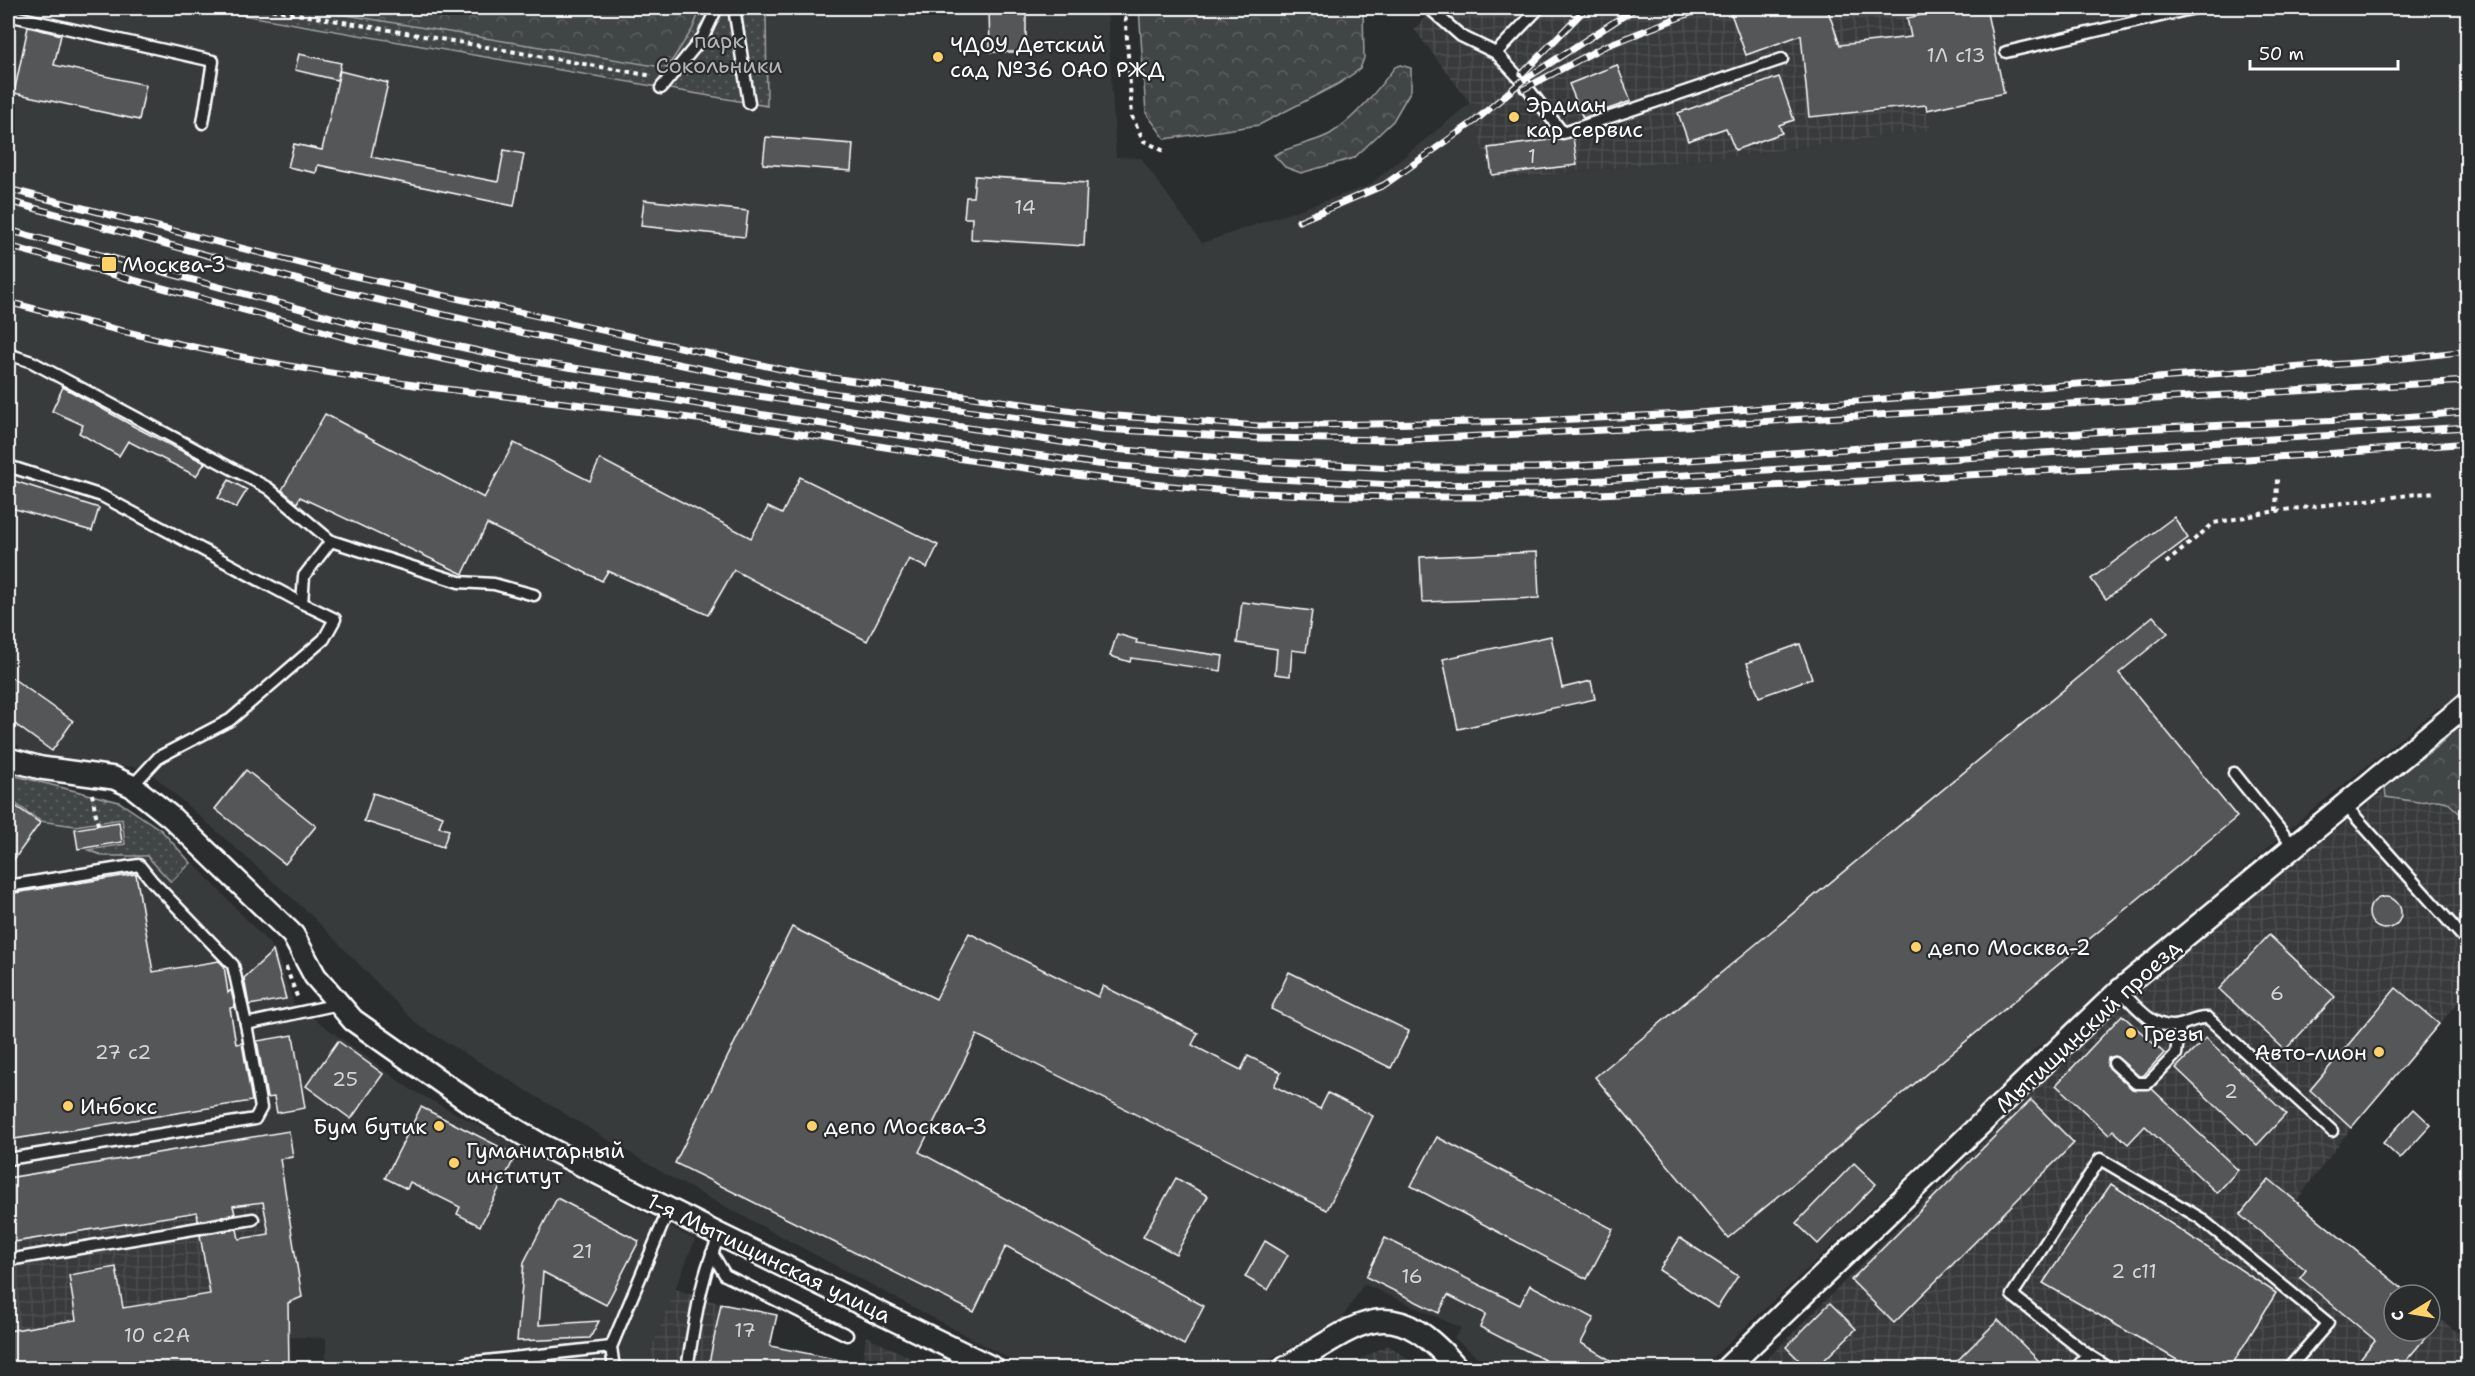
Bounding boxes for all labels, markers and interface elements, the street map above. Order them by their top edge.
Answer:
park label: парк Сокольники [656,26,782,80]
place label: ЧДОУ Детский сад №36 ОАО РЖД [950,30,1165,84]
scale bar [2250,33,2398,71]
house number: 1Л с13 [1927,42,1985,68]
text: 50 m [2259,42,2304,66]
marker: ЧДОУ Детский сад №36 ОАО РЖД [931,50,945,64]
place label: Эрдиан кар сервис [1526,90,1643,144]
marker: Эрдиан кар сервис [1507,110,1521,124]
house number: 1 [1528,143,1536,169]
house number: 14 [1014,194,1036,220]
place label: Москва-3 [122,250,226,279]
marker: Москва-3 [100,255,118,273]
place label: депо Москва-2 [1928,933,2091,962]
street label: Мытищинский проезд [1989,933,2187,1119]
marker: депо Москва-2 [1909,940,1923,954]
house number: 6 [2270,980,2284,1006]
place label: Грезы [2143,1019,2204,1048]
marker: Грезы [2124,1026,2138,1040]
place label: Авто-лион [2254,1038,2367,1067]
house number: 27 с2 [95,1039,151,1065]
marker: Авто-лион [2372,1045,2386,1059]
house number: 25 [332,1066,358,1092]
house number: 2 [2224,1078,2238,1104]
place label: Инбокс [80,1092,158,1121]
marker: Инбокс [61,1099,75,1113]
place label: Бум бутик [313,1112,427,1141]
place label: депо Москва-3 [824,1112,987,1141]
marker: Бум бутик [432,1119,446,1133]
marker: депо Москва-3 [805,1119,819,1133]
place label: Гуманитарный институт [466,1136,625,1190]
marker: Гуманитарный институт [447,1156,461,1170]
street label: 1-я Мытищинская улица [642,1186,896,1330]
house number: 21 [571,1238,593,1264]
house number: 2 с11 [2111,1258,2157,1284]
house number: 16 [1401,1263,1423,1289]
north arrow [2382,1283,2442,1343]
text: С [2386,1309,2409,1323]
house number: 17 [734,1317,756,1343]
house number: 10 с2А [124,1322,190,1348]

